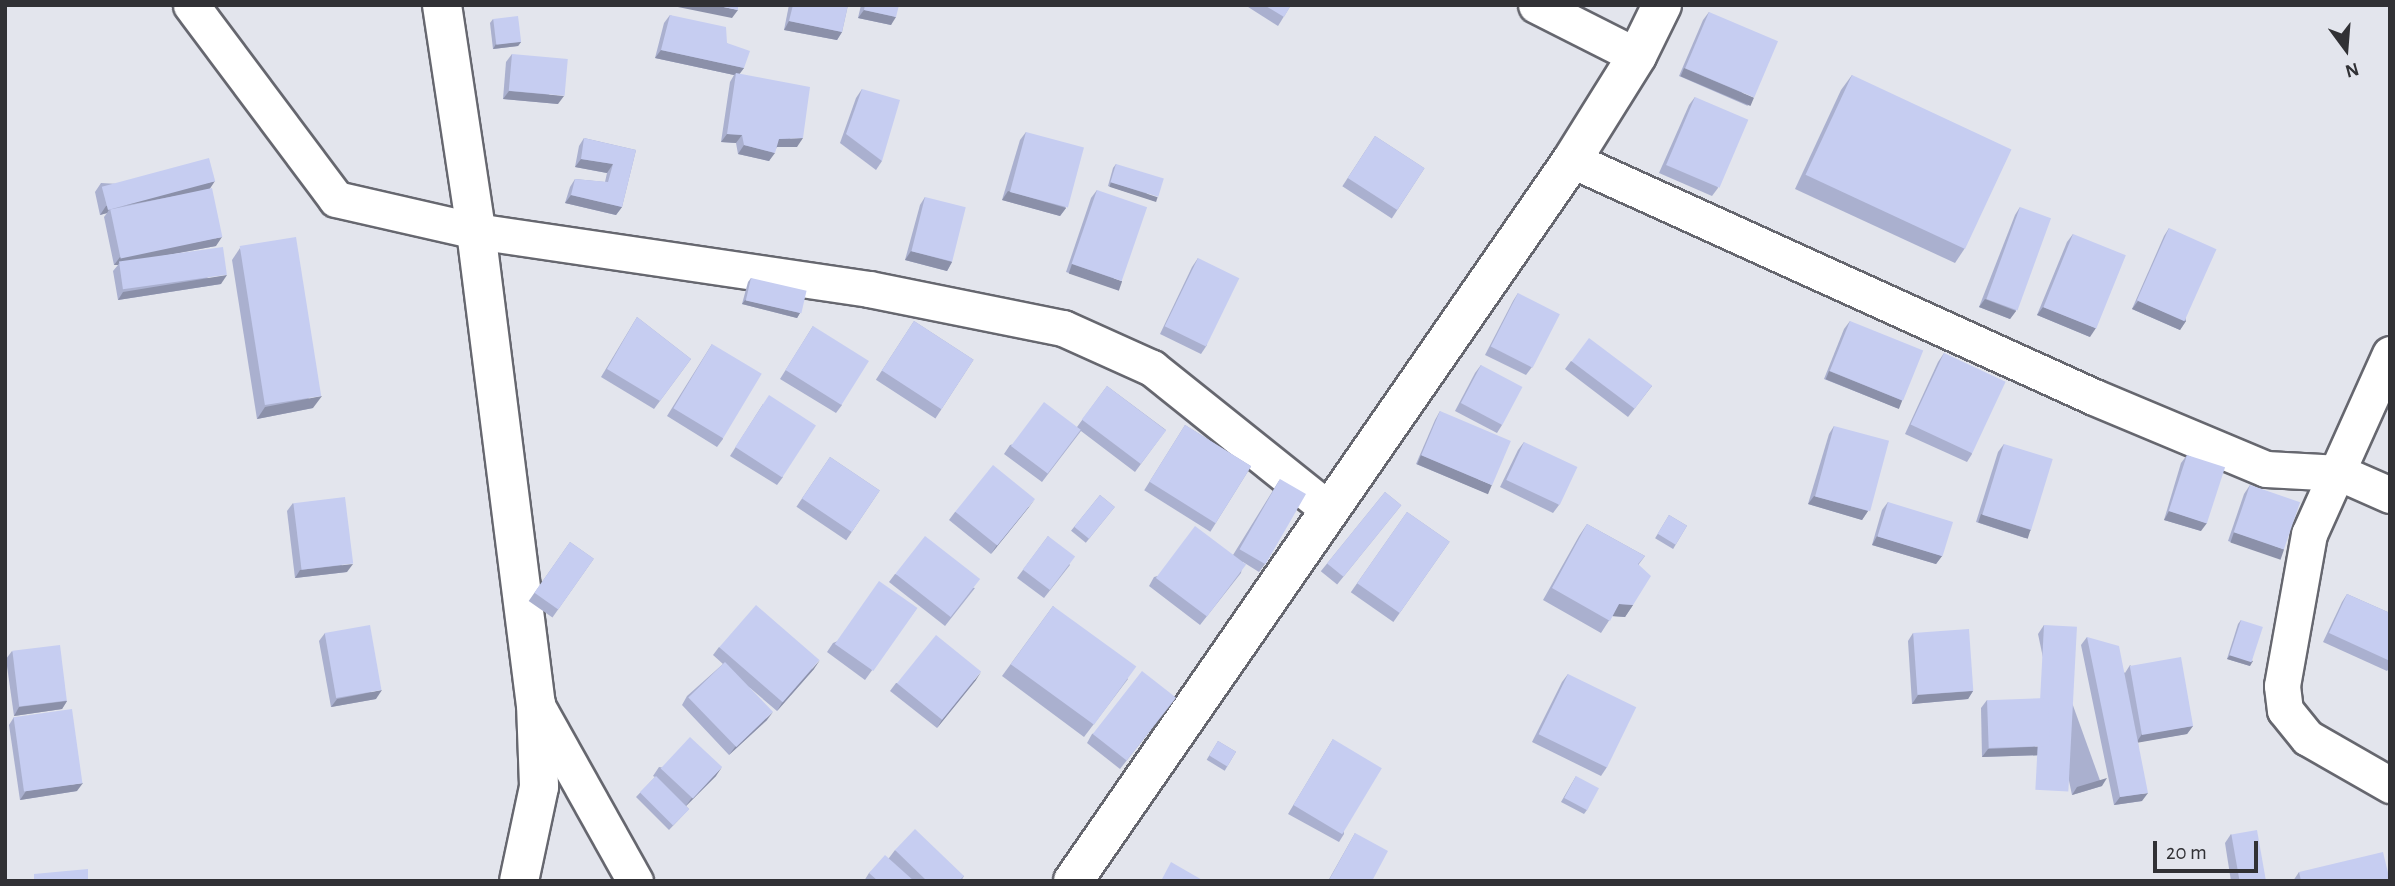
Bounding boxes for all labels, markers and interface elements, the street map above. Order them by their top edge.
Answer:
north arrow [2311,14,2381,84]
text: N [2343,59,2361,81]
scale bar [2157,826,2262,870]
text: 20 m [2166,842,2207,863]

